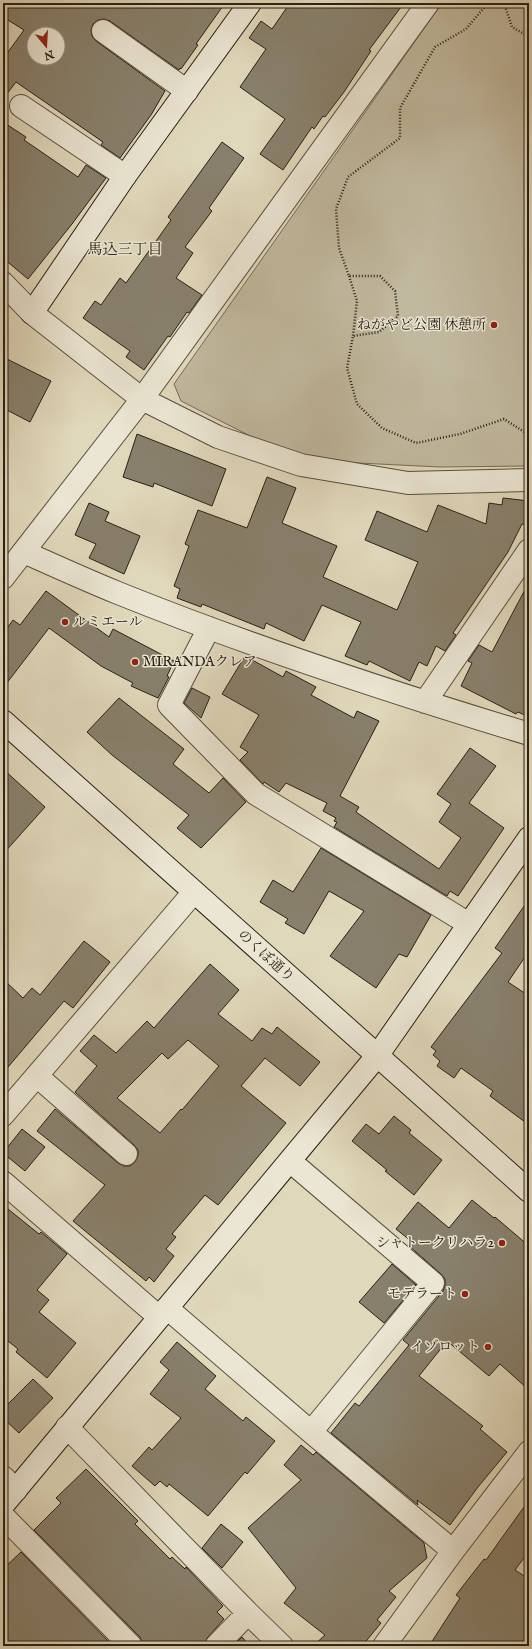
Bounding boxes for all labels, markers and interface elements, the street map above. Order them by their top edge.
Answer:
north arrow [26,26,66,66]
text: N [42,46,56,63]
district label: 馬込三丁目 [87,240,163,259]
place label: ねがやど公園 休憩所 [357,316,486,334]
marker: ねがやど公園 休憩所 [489,320,499,330]
place label: ルミエール [73,613,143,631]
marker: ルミエール [60,617,70,627]
place label: MIRANDAクレア [143,653,257,671]
marker: MIRANDAクレア [130,657,140,667]
street label: のくぼ通り [234,926,298,986]
place label: シャトークリハラ2 [376,1234,494,1252]
marker: シャトークリハラ2 [497,1238,507,1248]
place label: モデラート [387,1285,457,1303]
marker: モデラート [460,1289,470,1299]
place label: イゾロット [410,1338,480,1356]
marker: イゾロット [483,1342,493,1352]

